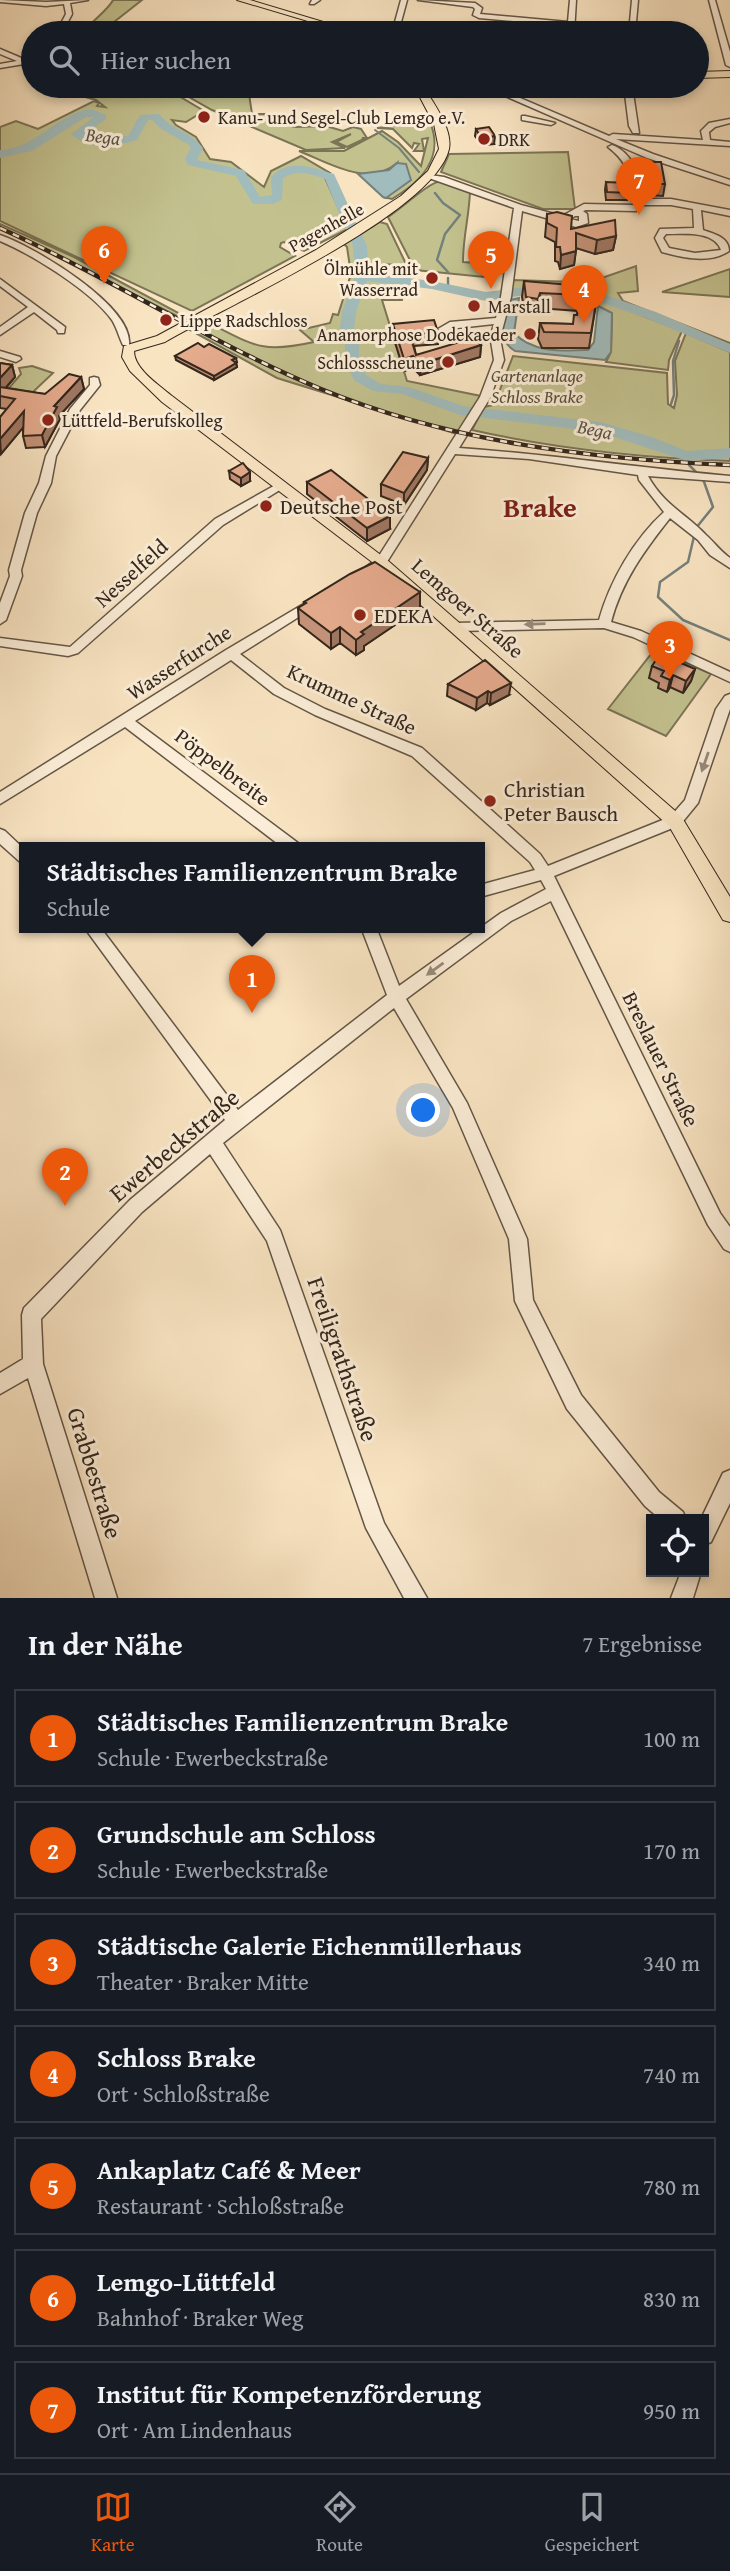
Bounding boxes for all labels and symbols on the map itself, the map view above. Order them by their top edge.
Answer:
place label: Kanu- und Segel-Club Lemgo e.V. [218,104,465,131]
marker: Kanu- und Segel-Club Lemgo e.V. [196,109,212,125]
water label: Bega [83,120,122,152]
place label: DRK [498,126,530,153]
marker: DRK [476,131,492,147]
pin: 7 [616,157,662,215]
street label: Pagenhelle [283,195,369,259]
pin: 6 [81,226,127,284]
pin: 5 [468,231,514,289]
place label: Ölmühle mit Wasserrad [324,255,419,303]
pin: 4 [561,265,607,323]
marker: Ölmühle mit Wasserrad [424,270,440,286]
place label: Marstall [488,293,551,320]
marker: Marstall [466,298,482,314]
place label: Lippe Radschloss [180,307,308,334]
marker: Lippe Radschloss [158,312,174,328]
place label: Anamorphose Dodekaeder [317,321,517,348]
marker: Anamorphose Dodekaeder [522,326,538,342]
place label: Schlossscheune [317,349,434,376]
marker: Schlossscheune [440,354,456,370]
park label: Gartenanlage Schloss Brake [491,362,583,410]
place label: Lüttfeld-Berufskolleg [62,407,223,434]
water label: Bega [574,411,615,446]
marker: Lüttfeld-Berufskolleg [40,412,56,428]
district label: Brake [503,486,577,527]
place label: Deutsche Post [280,491,403,522]
marker: Deutsche Post [258,498,274,514]
street label: Nesselfeld [87,531,175,615]
street label: Lemgoer Straße [405,550,531,666]
place label: EDEKA [374,600,433,631]
marker: EDEKA [352,607,368,623]
street label: Wasserfurche [121,616,238,707]
one-way arrow [524,619,546,630]
pin: 3 [647,621,693,679]
street label: Krumme Straße [282,655,422,743]
street label: Pöppelbreite [169,721,277,813]
one-way arrow [699,751,710,772]
place label: Christian Peter Bausch [504,774,618,829]
marker: Christian Peter Bausch [482,793,498,809]
pin: 1 [229,955,275,1013]
one-way arrow [426,962,444,976]
street label: Breslauer Straße [615,986,707,1132]
street label: Ewerbeckstraße [101,1080,247,1210]
your location [406,1093,440,1127]
pin: 2 [42,1148,88,1206]
street label: Freiligrathstraße [298,1272,388,1446]
street label: Grabbestraße [58,1403,132,1543]

